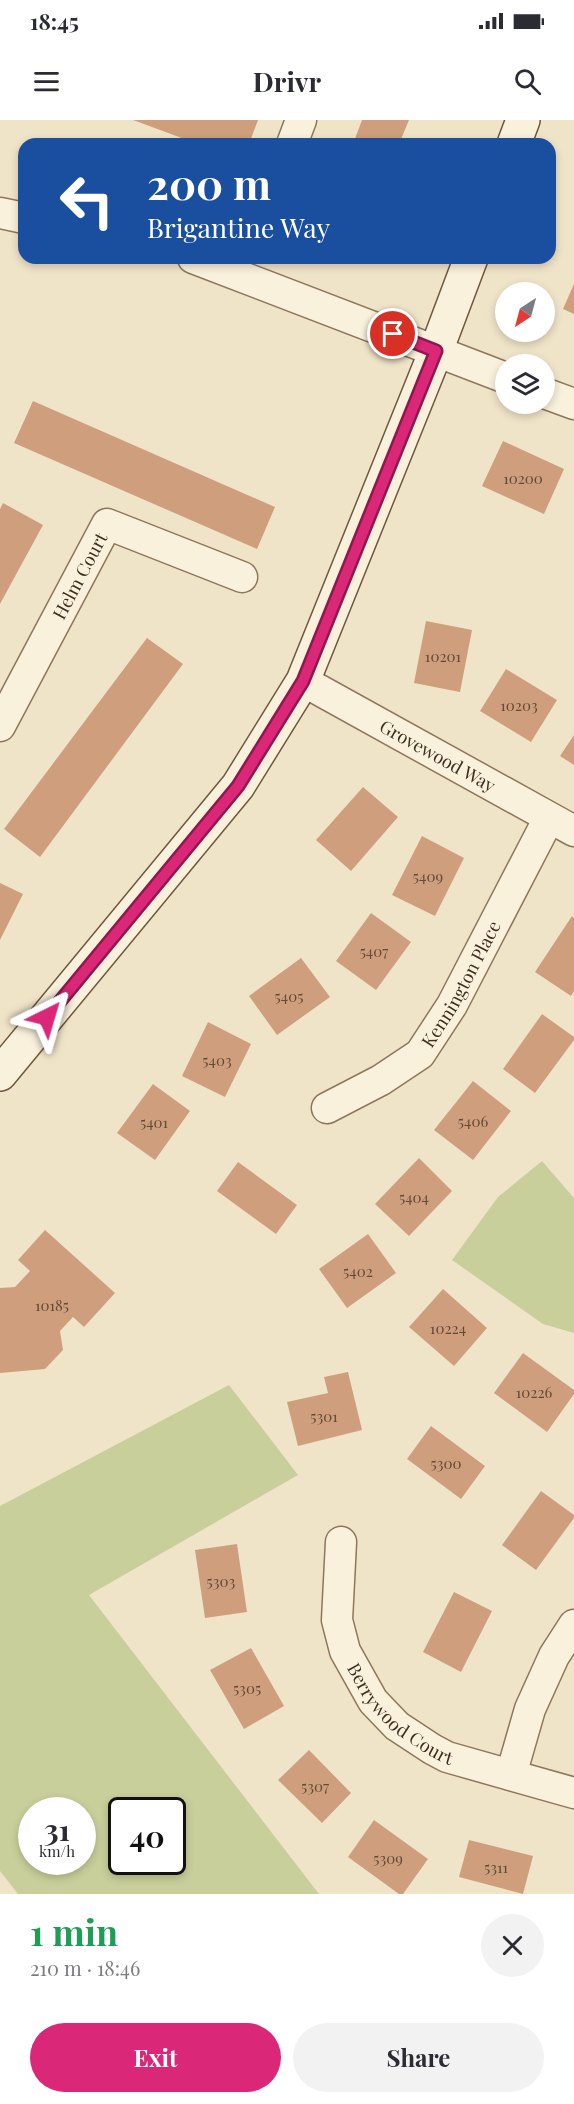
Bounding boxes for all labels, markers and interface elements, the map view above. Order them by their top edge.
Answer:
text: 18:45 [30,6,79,36]
text: Drivr [253,63,321,99]
icon: menu [30,65,63,98]
icon: search [511,65,544,98]
text: 200 m [147,155,271,211]
icon: left [48,162,126,240]
text: Brigantine Way [147,209,330,245]
north arrow [495,282,555,342]
map controls [495,282,555,414]
pin [367,308,418,359]
icon: arrive [376,317,409,350]
button: layers [495,354,555,414]
house number: 10200 [503,468,543,488]
street label: Helm Court [47,528,113,623]
house number: 10201 [425,646,462,666]
house number: 10203 [500,695,538,715]
street label: Grovewood Way [376,714,500,797]
house number: 5409 [413,866,443,886]
street label: Kennington Place [416,916,506,1052]
house number: 5407 [360,941,388,961]
position arrow [15,985,79,1049]
house number: 5405 [275,986,303,1006]
house number: 5403 [202,1050,232,1070]
house number: 5406 [458,1111,488,1131]
house number: 5401 [140,1112,169,1132]
house number: 5404 [399,1187,429,1207]
house number: 5402 [343,1261,373,1281]
house number: 10185 [35,1295,69,1315]
house number: 10224 [430,1318,466,1338]
house number: 10226 [516,1382,553,1402]
house number: 5301 [310,1406,338,1426]
house number: 5300 [431,1453,462,1473]
house number: 5303 [207,1571,236,1591]
street label: Berrywood Court [342,1659,456,1770]
house number: 5305 [233,1678,261,1698]
house number: 5307 [301,1776,329,1796]
speed limit sign: 40 [108,1797,186,1875]
text: 31 [44,1809,70,1849]
text: km/h [39,1841,75,1861]
house number: 5309 [373,1848,403,1868]
house number: 5311 [484,1857,508,1877]
text: 1 min [30,1907,118,1955]
button: close [481,1914,544,1977]
text: 210 m · 18:46 [30,1954,140,1981]
button: Exit [30,2023,281,2092]
button: Share [293,2023,544,2092]

